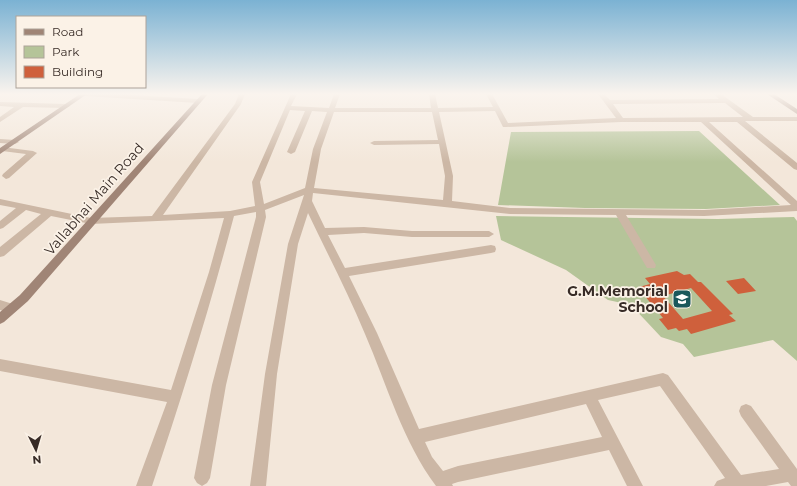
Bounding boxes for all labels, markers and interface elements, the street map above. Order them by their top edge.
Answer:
legend [16,16,146,88]
text: Road [52,24,83,39]
text: Park [52,44,80,59]
text: Building [52,64,103,79]
street label: Vallabhai Main Road [40,139,148,259]
place label: G.M.Memorial School [567,282,668,316]
school or university icon: G.M.Memorial School [671,288,693,310]
north arrow [16,430,56,470]
text: N [32,453,42,467]

